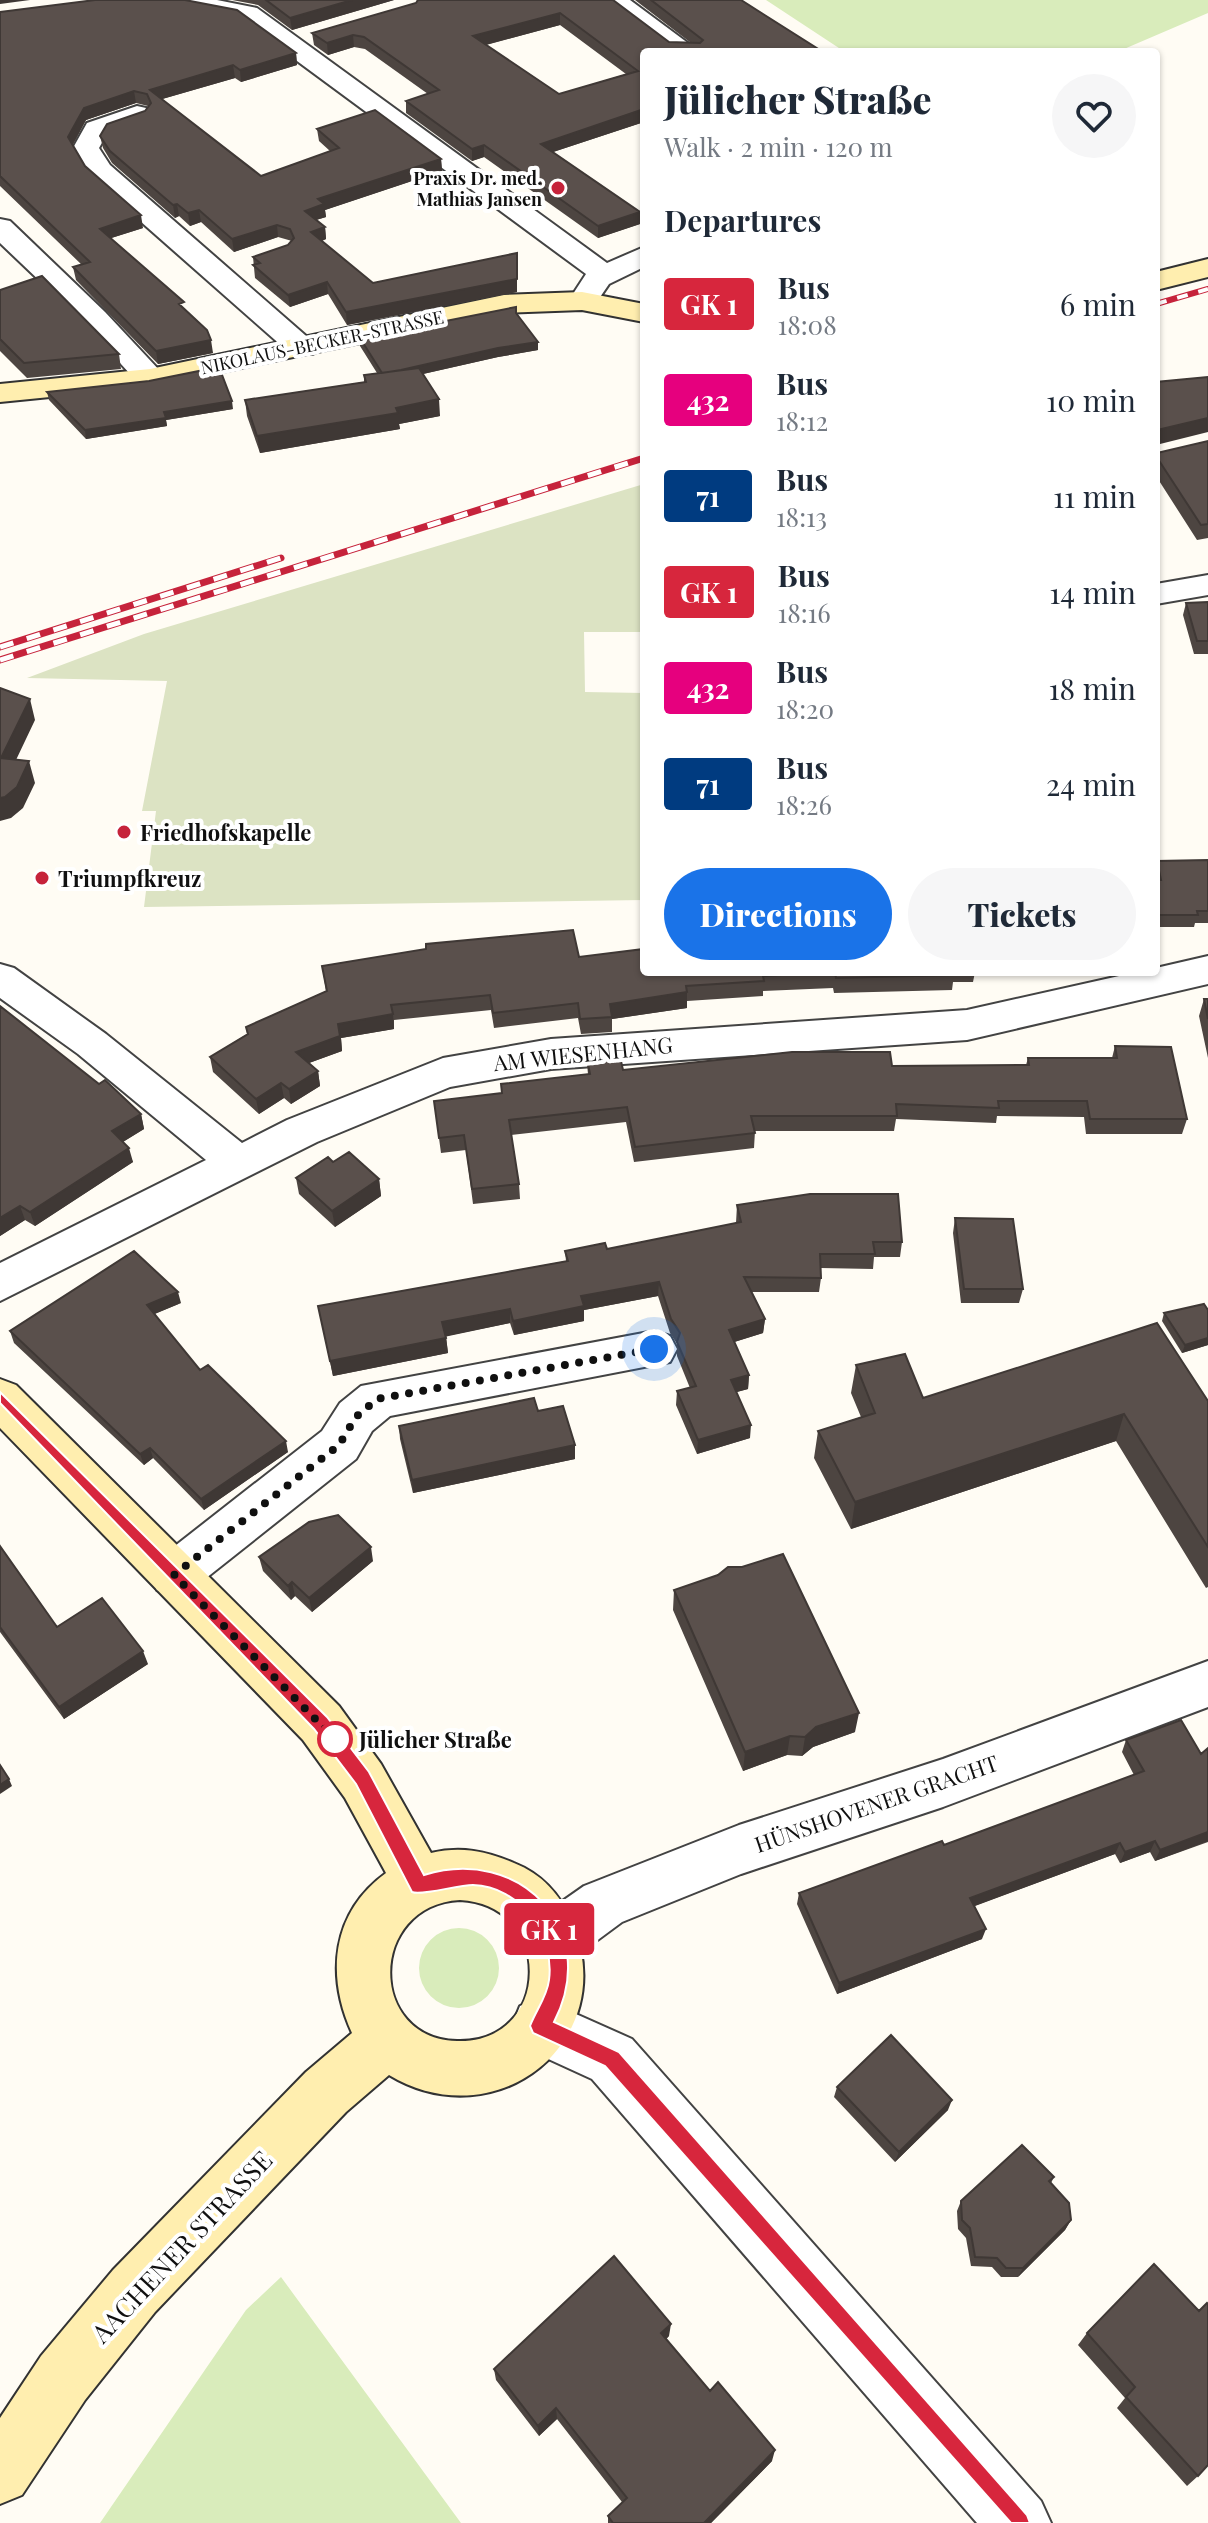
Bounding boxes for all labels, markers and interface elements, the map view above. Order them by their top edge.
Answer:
text: Jülicher Straße [664,73,932,124]
button: heart [1052,74,1136,158]
text: Walk · 2 min · 120 m [664,129,893,164]
place label: Praxis Dr. med. Mathias Jansen [413,166,542,211]
marker: Praxis Dr. med. Mathias Jansen [549,179,567,197]
text: Departures [664,200,821,240]
text: Bus [778,267,830,307]
text: 6 min [1060,284,1136,324]
text: GK 1 [680,285,738,322]
street label: NIKOLAUS-BECKER-STRASSE [198,304,446,380]
text: 18:08 [778,307,837,342]
text: Bus [776,363,828,403]
text: 10 min [1046,380,1136,420]
text: 432 [687,381,729,418]
text: 18:12 [776,403,828,438]
text: Bus [776,459,828,499]
text: 11 min [1053,476,1136,516]
text: 71 [696,477,720,514]
text: 18:13 [776,499,827,534]
text: Bus [778,555,830,595]
text: 14 min [1049,572,1136,612]
text: GK 1 [680,573,738,610]
text: 18:16 [778,595,831,630]
text: Bus [776,651,828,691]
text: 18 min [1048,668,1136,708]
text: 432 [687,669,729,706]
text: 18:20 [776,691,834,726]
text: Bus [776,747,828,787]
text: 24 min [1046,764,1136,804]
text: 71 [696,765,720,802]
text: 18:26 [776,787,832,822]
place label: Friedhofskapelle [140,817,311,847]
marker: Friedhofskapelle [115,823,133,841]
place label: Triumpfkreuz [58,863,201,893]
button: Directions [664,868,892,960]
button: Tickets [908,868,1136,960]
marker: Triumpfkreuz [33,869,51,887]
street label: AM WIESENHANG [491,1029,674,1077]
your location [634,1329,674,1369]
marker: Jülicher Straße [318,1722,352,1756]
place label: Jülicher Straße [358,1724,512,1754]
street label: HÜNSHOVENER GRACHT [750,1747,1002,1859]
line badge: GK 1 [493,1903,605,1955]
text: GK 1 [520,1910,578,1947]
street label: AACHENER STRASSE [82,2142,279,2350]

